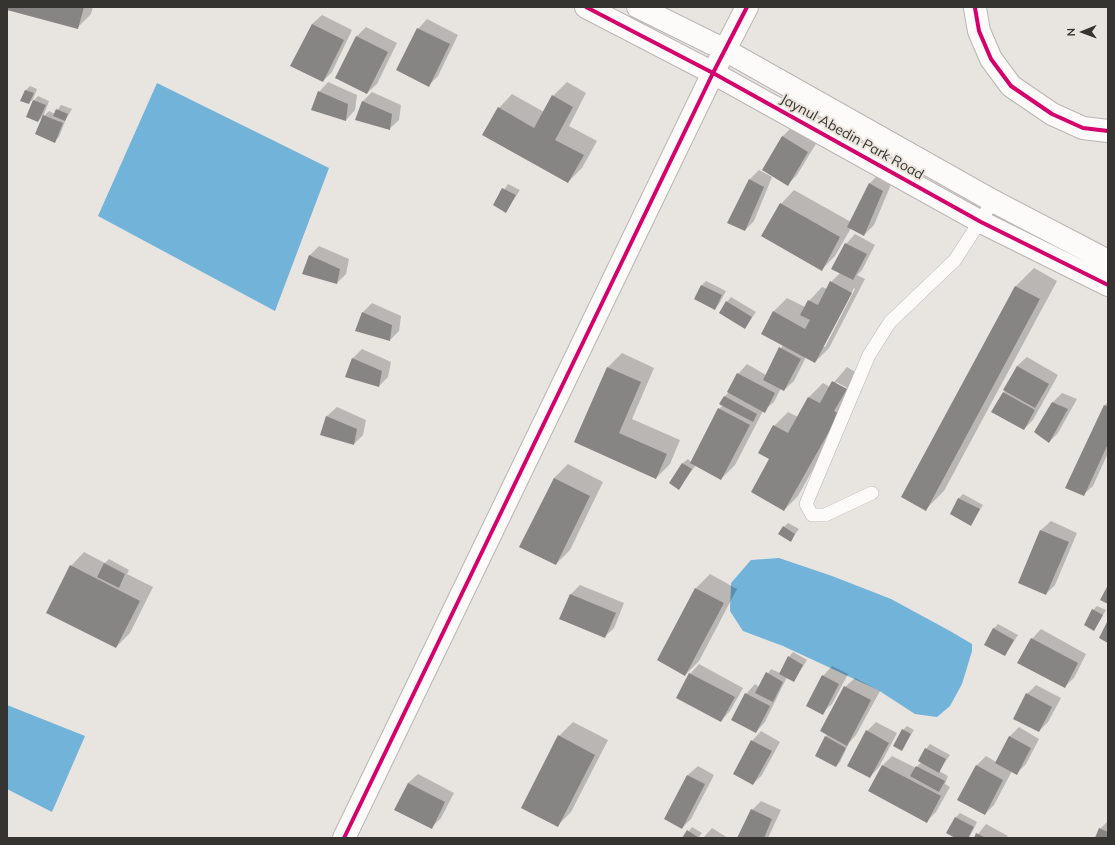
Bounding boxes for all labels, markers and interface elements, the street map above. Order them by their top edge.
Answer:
north arrow [1063,12,1103,52]
text: N [1064,28,1078,36]
street label: Jaynul Abedin Park Road [778,91,926,183]

